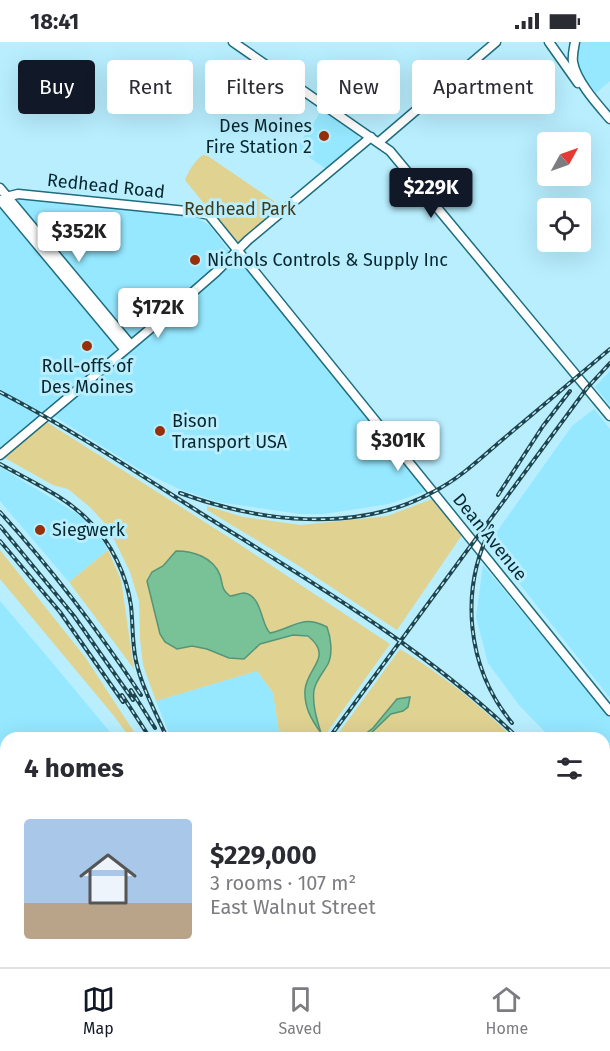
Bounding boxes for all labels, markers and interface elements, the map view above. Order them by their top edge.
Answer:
text: 18:41 [30,8,79,35]
chip: Buy [18,60,95,114]
chip: Rent [107,60,193,114]
chip: Filters [205,60,305,114]
chip: New [317,60,400,114]
chip: Apartment [412,60,555,114]
place label: Des Moines Fire Station 2 [205,115,312,158]
marker: Des Moines Fire Station 2 [317,129,331,143]
north arrow [537,132,591,186]
map controls [537,132,591,252]
pin: $229K [389,168,473,219]
street label: Redhead Road [46,169,166,203]
text: $229K [403,175,459,199]
park label: Redhead Park [184,198,297,220]
button: locate [537,198,591,252]
pin: $352K [37,212,121,263]
text: $352K [52,219,106,243]
place label: Nichols Controls & Supply Inc [207,249,448,271]
marker: Nichols Controls & Supply Inc [188,253,202,267]
pin: $172K [116,288,200,339]
text: $172K [132,295,184,319]
marker: Roll-offs of Des Moines [80,339,94,353]
place label: Roll-offs of Des Moines [41,355,134,398]
place label: Bison Transport USA [172,410,288,453]
pin: $301K [356,421,440,472]
marker: Bison Transport USA [153,424,167,438]
text: $301K [371,428,425,452]
street label: Dean Avenue [448,489,532,585]
place label: Siegwerk [52,519,126,541]
marker: Siegwerk [33,523,47,537]
icon: filters [553,752,586,785]
text: 4 homes [24,753,124,784]
text: $229,000 [210,840,317,871]
icon: home [72,843,144,915]
text: 3 rooms · 107 m² [210,871,356,895]
text: East Walnut Street [210,895,376,919]
tab: Map [82,983,115,1038]
tab: Saved [279,983,322,1038]
tab: Home [486,983,528,1038]

